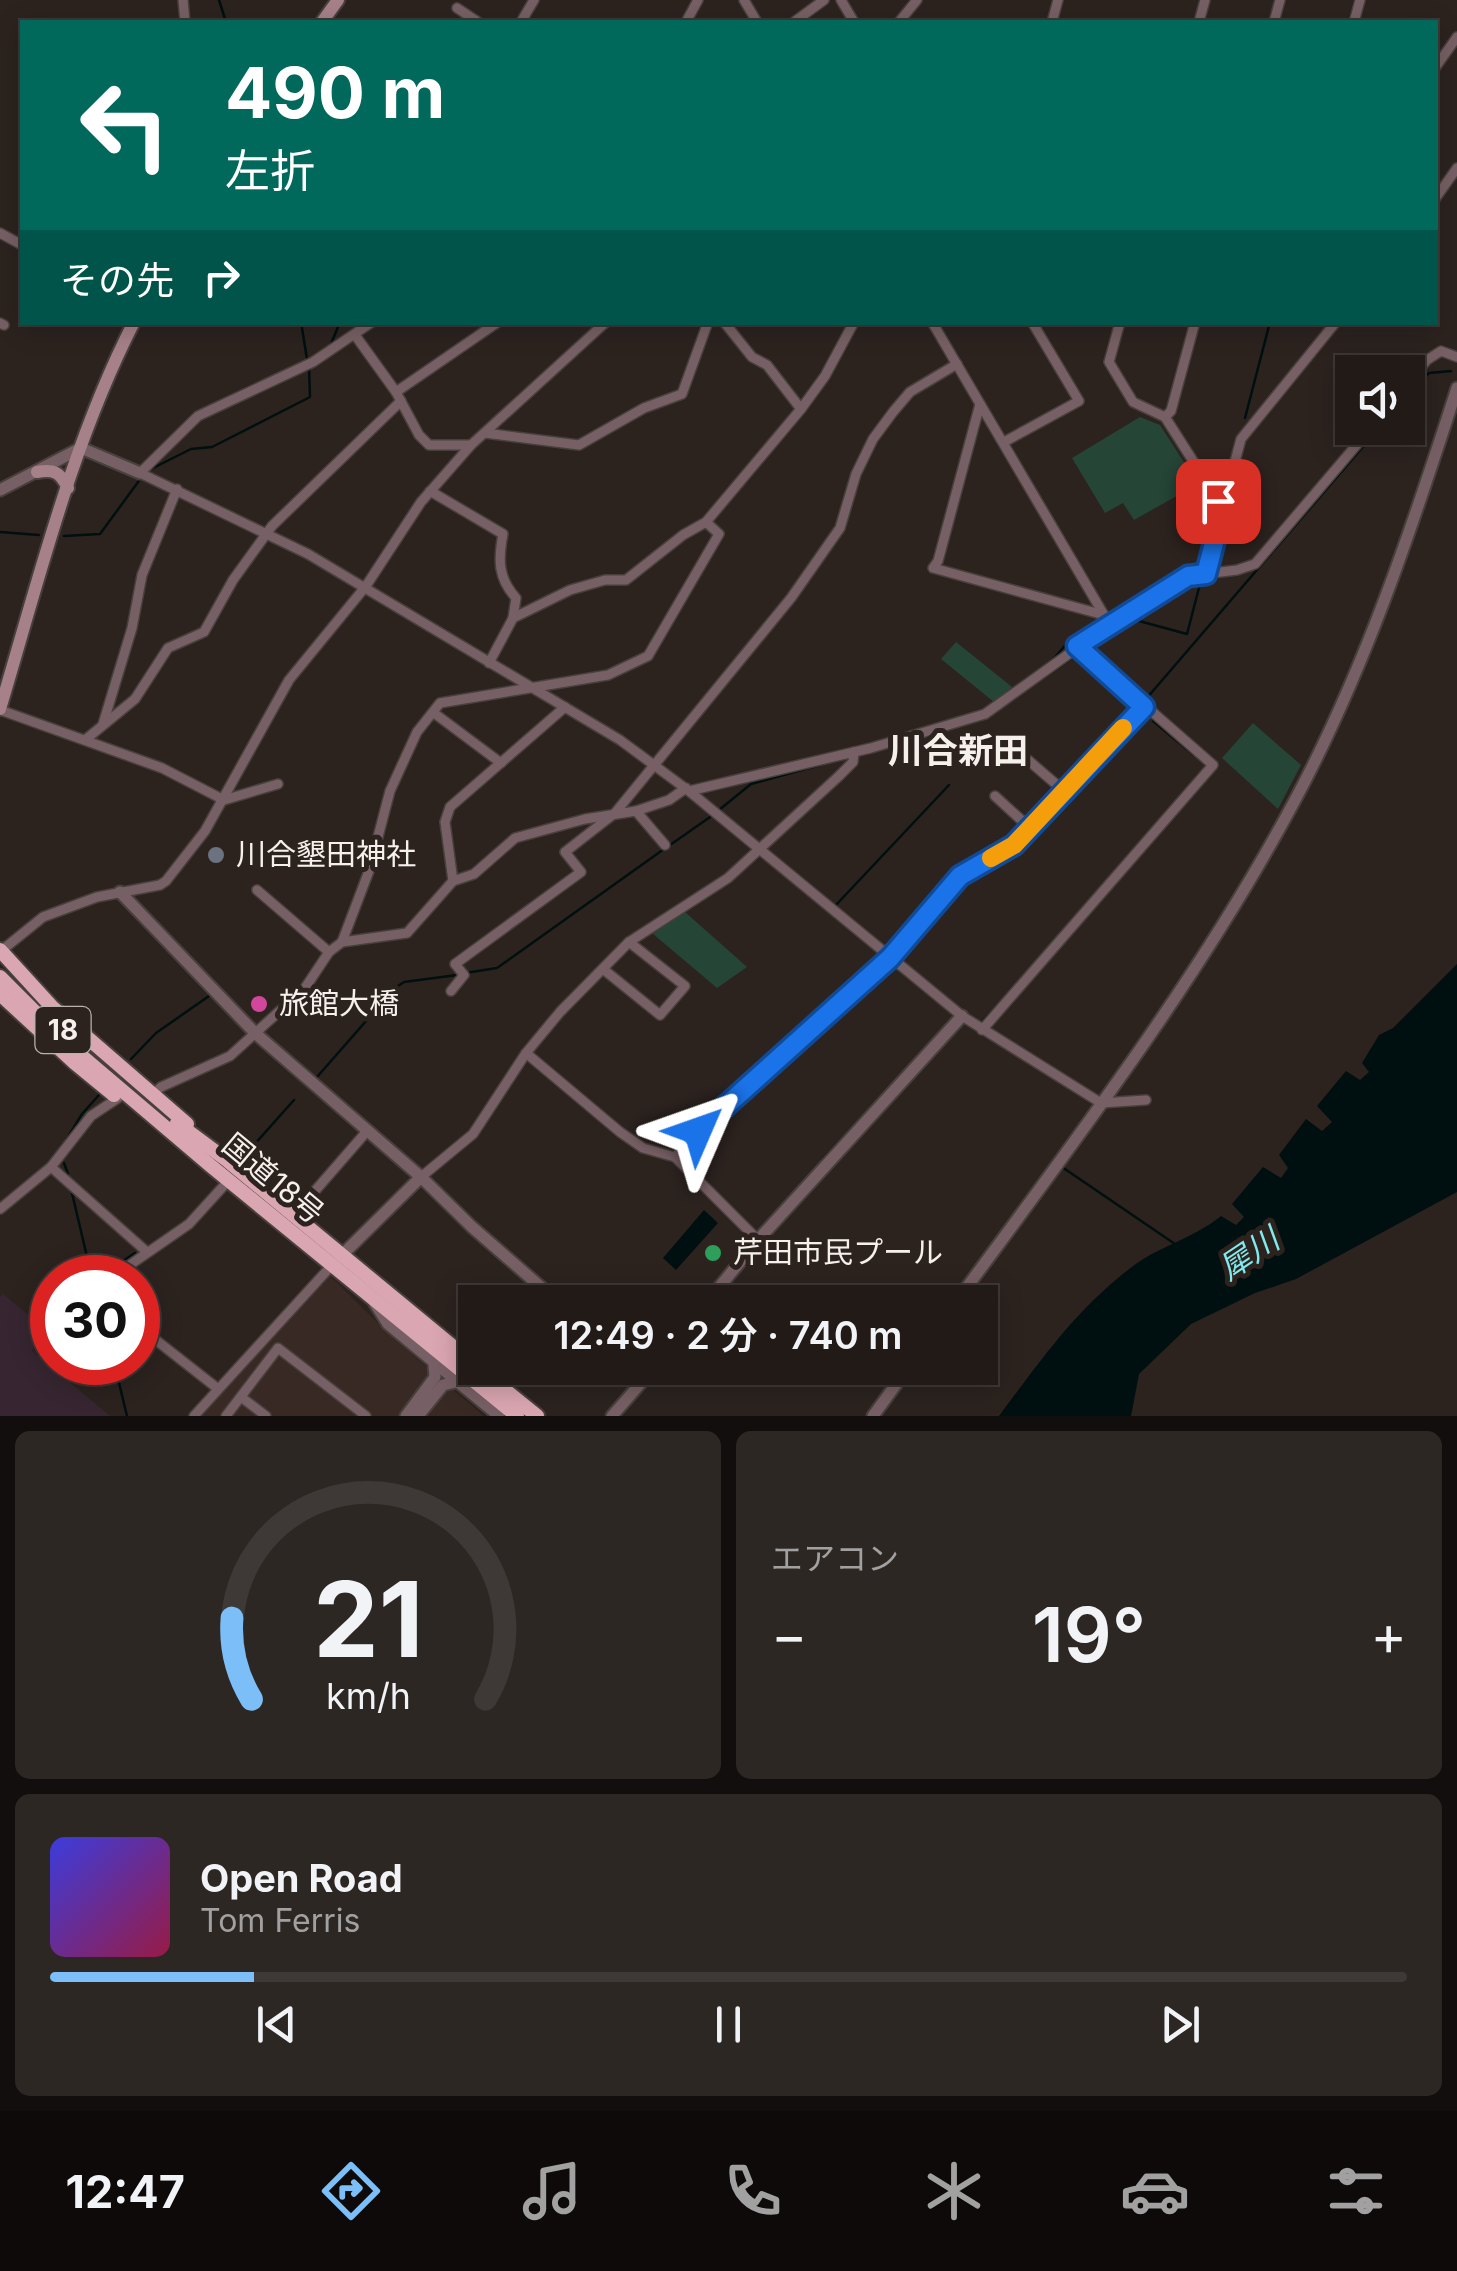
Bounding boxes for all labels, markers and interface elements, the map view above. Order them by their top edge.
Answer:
text: 490 m [225,50,445,135]
icon: left [60,60,190,190]
text: 左折 [225,143,315,198]
icon: right [194,250,249,305]
text: その先 [60,257,174,303]
map controls [1335,355,1425,445]
button: sound [1335,355,1425,445]
pin [1176,459,1261,544]
icon: arrive [1191,474,1246,529]
district label: 川合新田 [888,729,1028,771]
place label: 川合墾田神社 [236,836,416,872]
marker: 川合墾田神社 [205,844,227,866]
place label: 旅館大橋 [279,985,399,1021]
marker: 旅館大橋 [248,993,270,1015]
road number: 18 [36,1007,90,1053]
position arrow [646,1079,750,1183]
street label: 国道18号 [216,1126,331,1231]
water label: 犀川 [1211,1218,1289,1288]
place label: 芹田市民プール [733,1234,943,1270]
marker: 芹田市民プール [702,1242,724,1264]
speed limit sign: 30 [30,1255,160,1385]
text: 12:49 · 2 分 · 740 m [553,1312,903,1358]
text: エアコン [771,1539,899,1578]
text: 21 [313,1556,423,1682]
text: 19° [1032,1589,1146,1680]
text: − [771,1602,807,1668]
text: + [1371,1602,1407,1668]
text: km/h [326,1674,410,1718]
text: Open Road [200,1855,403,1901]
text: Tom Ferris [200,1901,360,1940]
icon: previous [249,1997,304,2052]
icon: pause [701,1997,756,2052]
icon: next [1153,1997,1208,2052]
icon: directions [316,2156,386,2226]
icon: music [517,2156,587,2226]
icon: phone [718,2156,788,2226]
icon: climate [919,2156,989,2226]
icon: car [1120,2156,1190,2226]
icon: filters [1321,2156,1391,2226]
text: 12:47 [66,2164,185,2219]

